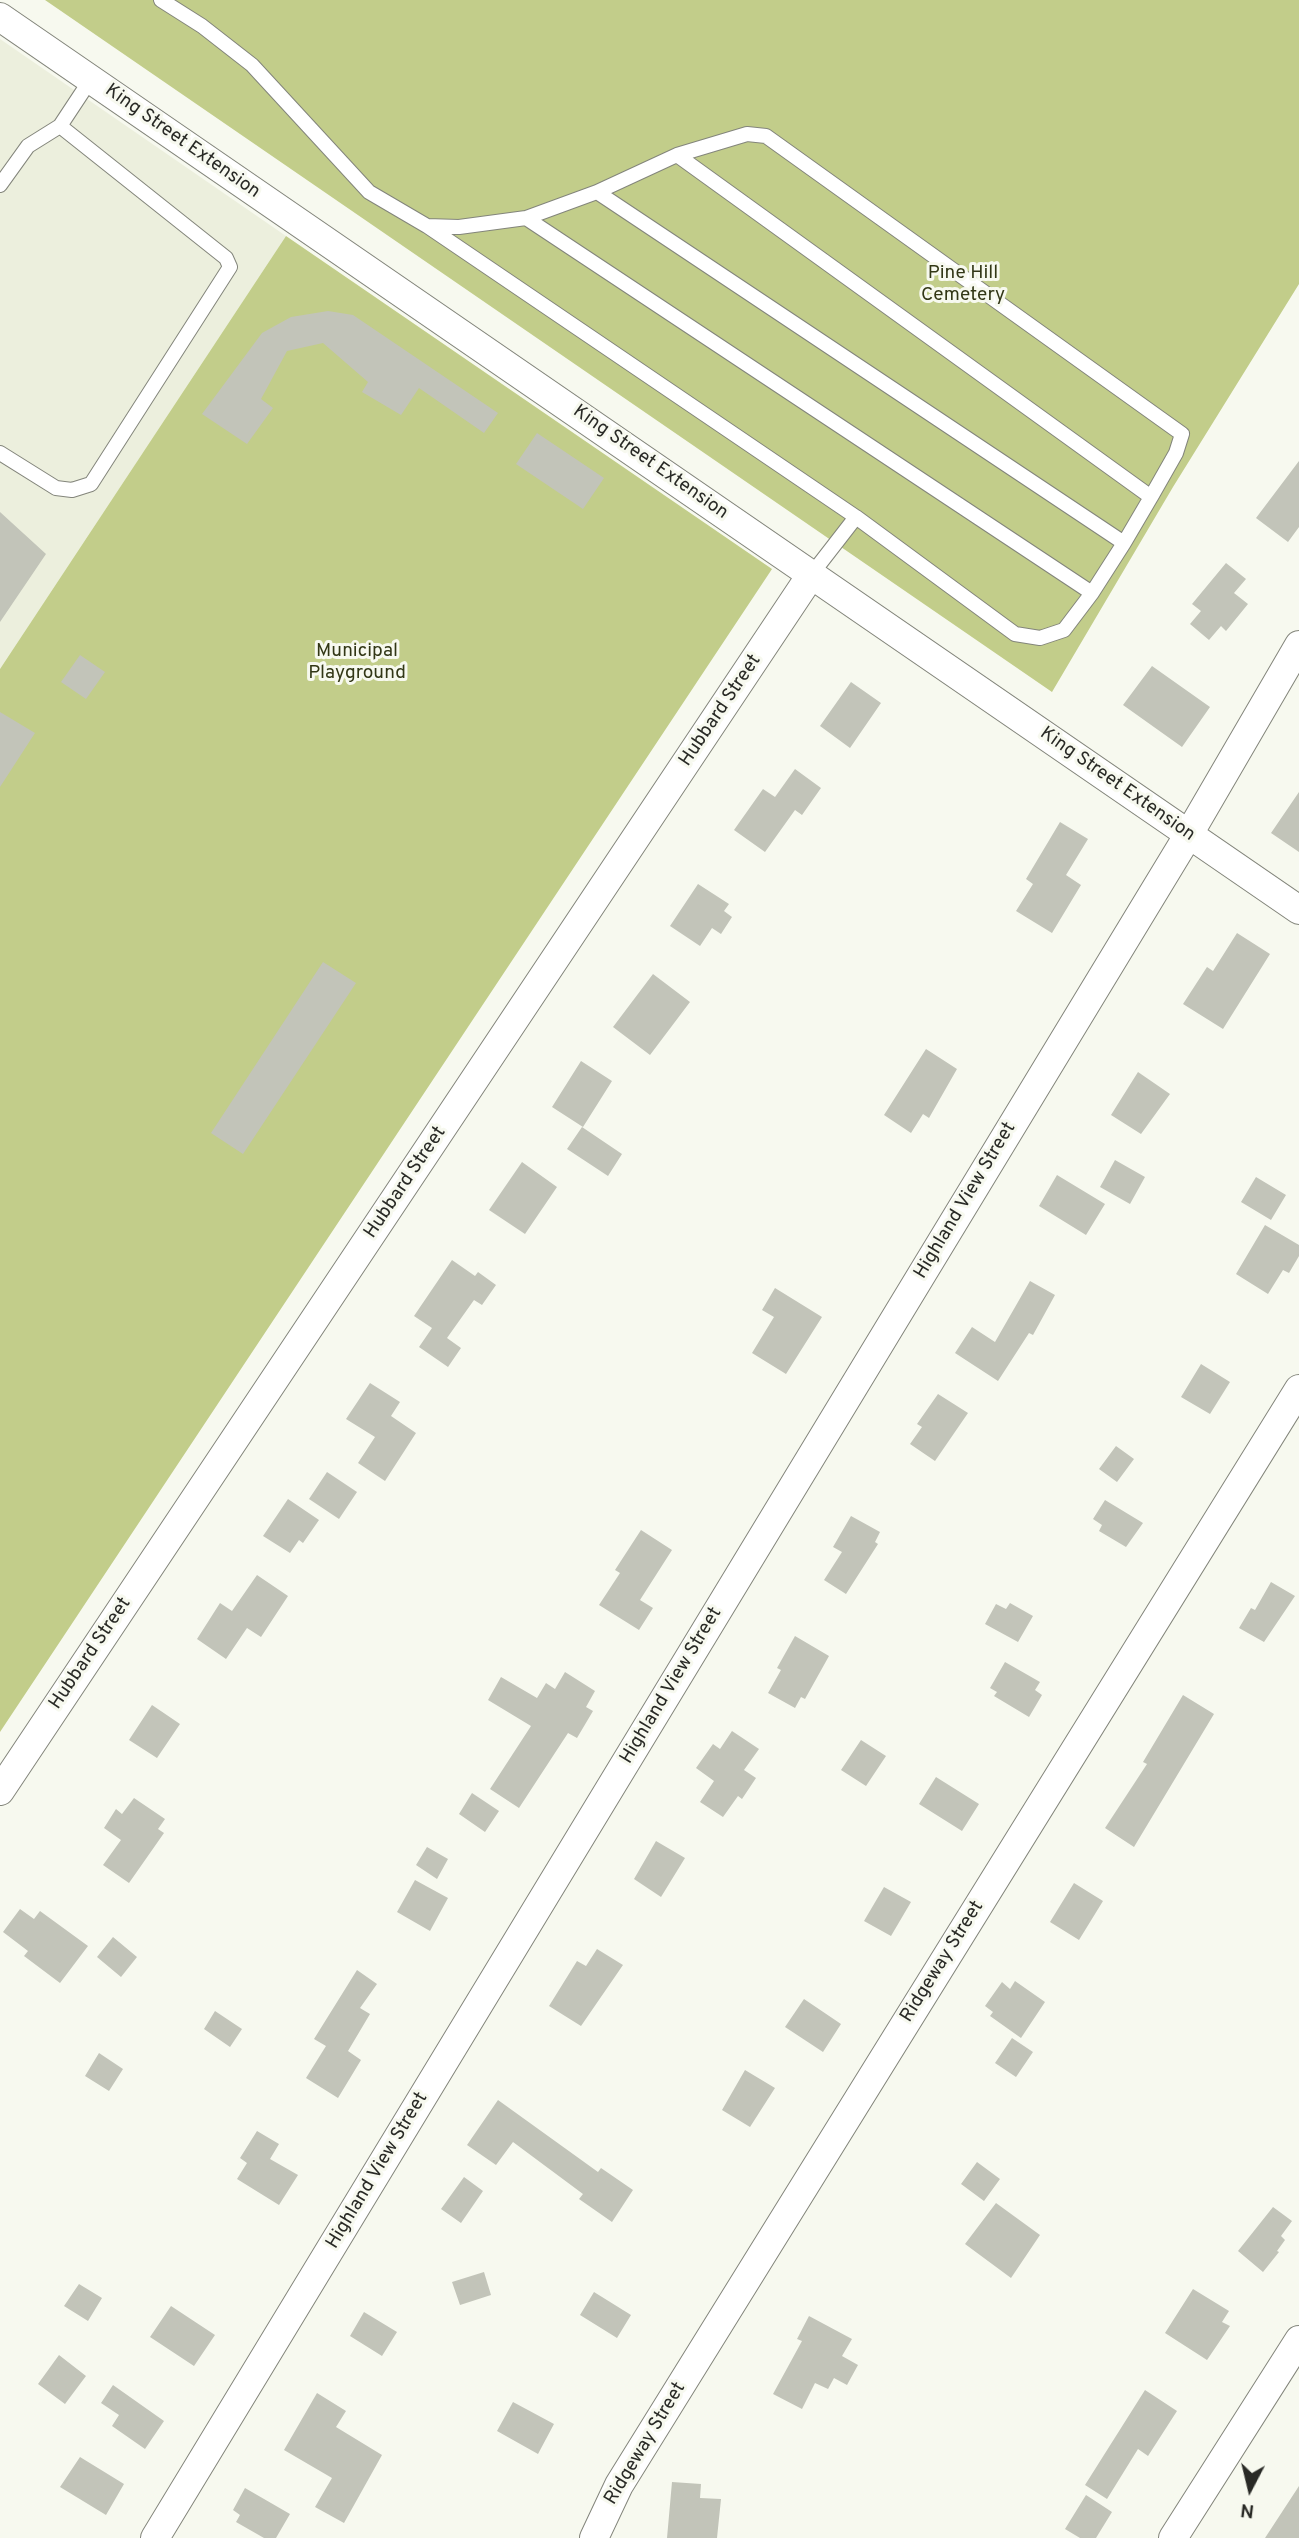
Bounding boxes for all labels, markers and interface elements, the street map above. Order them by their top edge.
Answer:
street label: King Street Extension [100,80,264,204]
park label: Pine Hill Cemetery [921,263,1005,307]
street label: King Street Extension [568,401,732,525]
park label: Municipal Playground [308,641,406,685]
street label: Hubbard Street [675,651,767,771]
street label: King Street Extension [1035,723,1199,847]
street label: Highland View Street [910,1119,1022,1283]
street label: Hubbard Street [360,1123,452,1243]
street label: Hubbard Street [45,1594,137,1714]
street label: Highland View Street [616,1604,728,1768]
street label: Ridgeway Street [897,1897,989,2027]
street label: Highland View Street [322,2089,434,2253]
street label: Ridgeway Street [600,2379,692,2509]
north arrow [1215,2454,1285,2524]
text: N [1239,2497,1256,2523]

